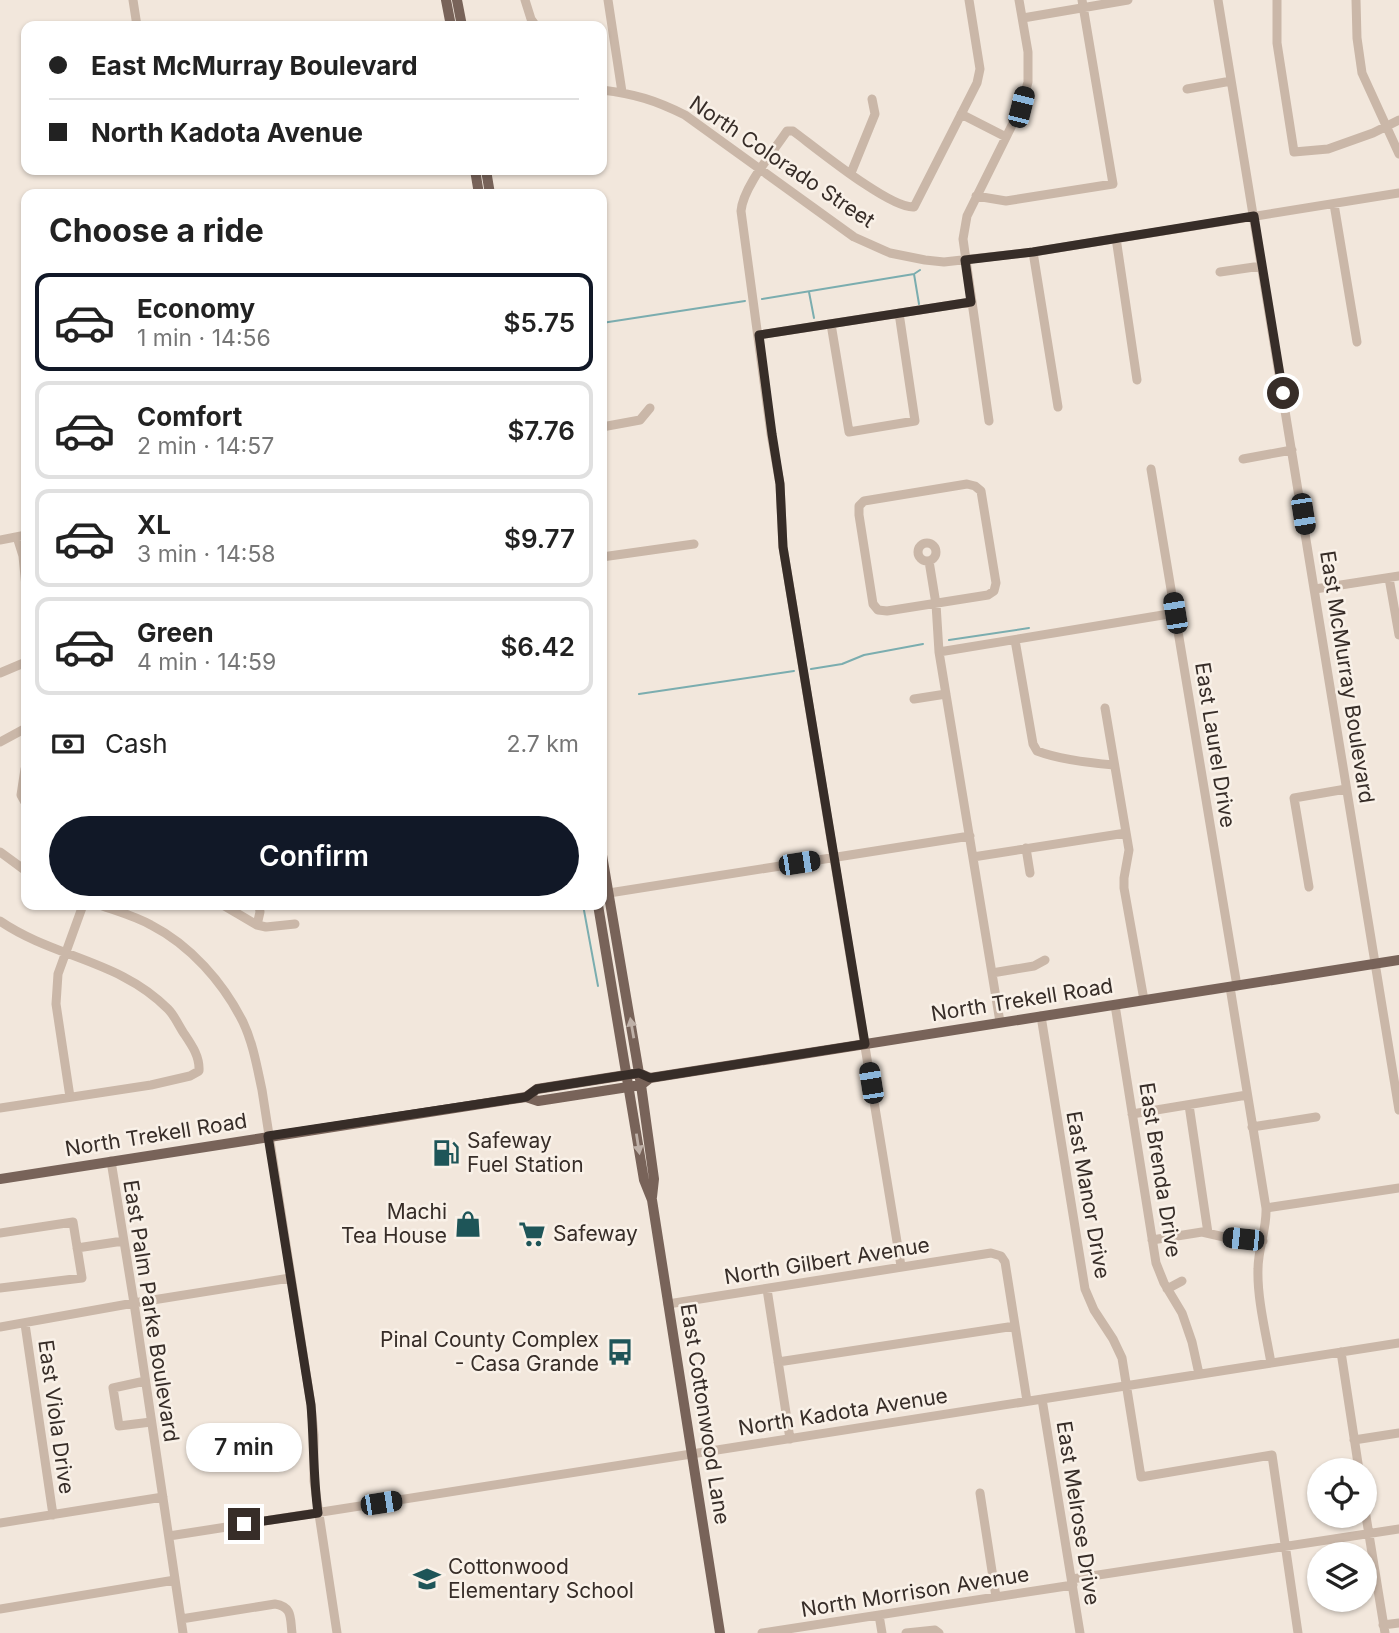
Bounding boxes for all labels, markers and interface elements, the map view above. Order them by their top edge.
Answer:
text: East McMurray Boulevard [91,50,418,81]
car [1006,84,1037,130]
street label: North Colorado Street [685,90,880,233]
text: North Kadota Avenue [91,117,363,148]
text: Choose a ride [49,211,264,250]
icon: car [53,291,116,354]
text: Economy [137,293,255,324]
text: $5.75 [504,307,575,338]
text: 1 min · 14:56 [137,324,271,352]
route start [1267,377,1299,409]
icon: car [53,399,116,462]
text: Comfort [137,401,242,432]
text: $7.76 [507,415,575,446]
text: 2 min · 14:57 [137,432,274,460]
car [1290,492,1317,536]
icon: car [53,507,116,570]
text: XL [137,509,171,540]
text: $9.77 [504,523,575,554]
text: 3 min · 14:58 [137,540,276,568]
street label: East McMurray Boulevard [1315,549,1380,805]
car [1162,591,1189,635]
icon: car [53,615,116,678]
text: Green [137,617,214,648]
text: $6.42 [500,631,575,662]
text: 4 min · 14:59 [137,648,276,676]
street label: East Laurel Drive [1190,660,1241,829]
icon: cash [49,725,87,763]
text: Cash [105,728,168,759]
text: 2.7 km [506,730,579,758]
button: Confirm [49,816,579,896]
car [777,849,822,877]
street label: North Trekell Road [929,973,1115,1026]
one-way arrow [626,1017,637,1039]
car [858,1061,885,1105]
street label: East Brenda Drive [1134,1081,1187,1259]
street label: North Trekell Road [63,1108,249,1161]
street label: East Manor Drive [1061,1109,1116,1281]
place label: Safeway Fuel Station [467,1128,584,1177]
one-way arrow [633,1134,644,1156]
fuel station icon: Safeway Fuel Station [431,1138,461,1168]
street label: East Palm Parke Boulevard [118,1178,185,1444]
place label: Machi Tea House [341,1199,447,1248]
shop icon: Machi Tea House [453,1209,483,1239]
supermarket icon: Safeway [517,1219,547,1249]
place label: Safeway [553,1221,638,1246]
car [1222,1226,1265,1252]
street label: North Gilbert Avenue [722,1232,931,1289]
street label: East Cottonwood Lane [676,1302,735,1526]
place label: Pinal County Complex - Casa Grande [380,1327,599,1376]
bus stop icon: Pinal County Complex - Casa Grande [605,1337,635,1367]
street label: East Viola Drive [33,1338,80,1496]
street label: North Kadota Avenue [736,1383,949,1440]
street label: East Melrose Drive [1052,1419,1105,1607]
callout: 7 min [186,1422,302,1472]
text: 7 min [214,1433,274,1461]
map controls [1307,1458,1377,1612]
button: locate [1307,1458,1377,1528]
car [359,1489,404,1517]
route end [228,1508,260,1540]
button: layers [1307,1542,1377,1612]
place label: Cottonwood Elementary School [448,1554,634,1603]
street label: North Morrison Avenue [799,1561,1031,1622]
school or university icon: Cottonwood Elementary School [412,1564,442,1594]

